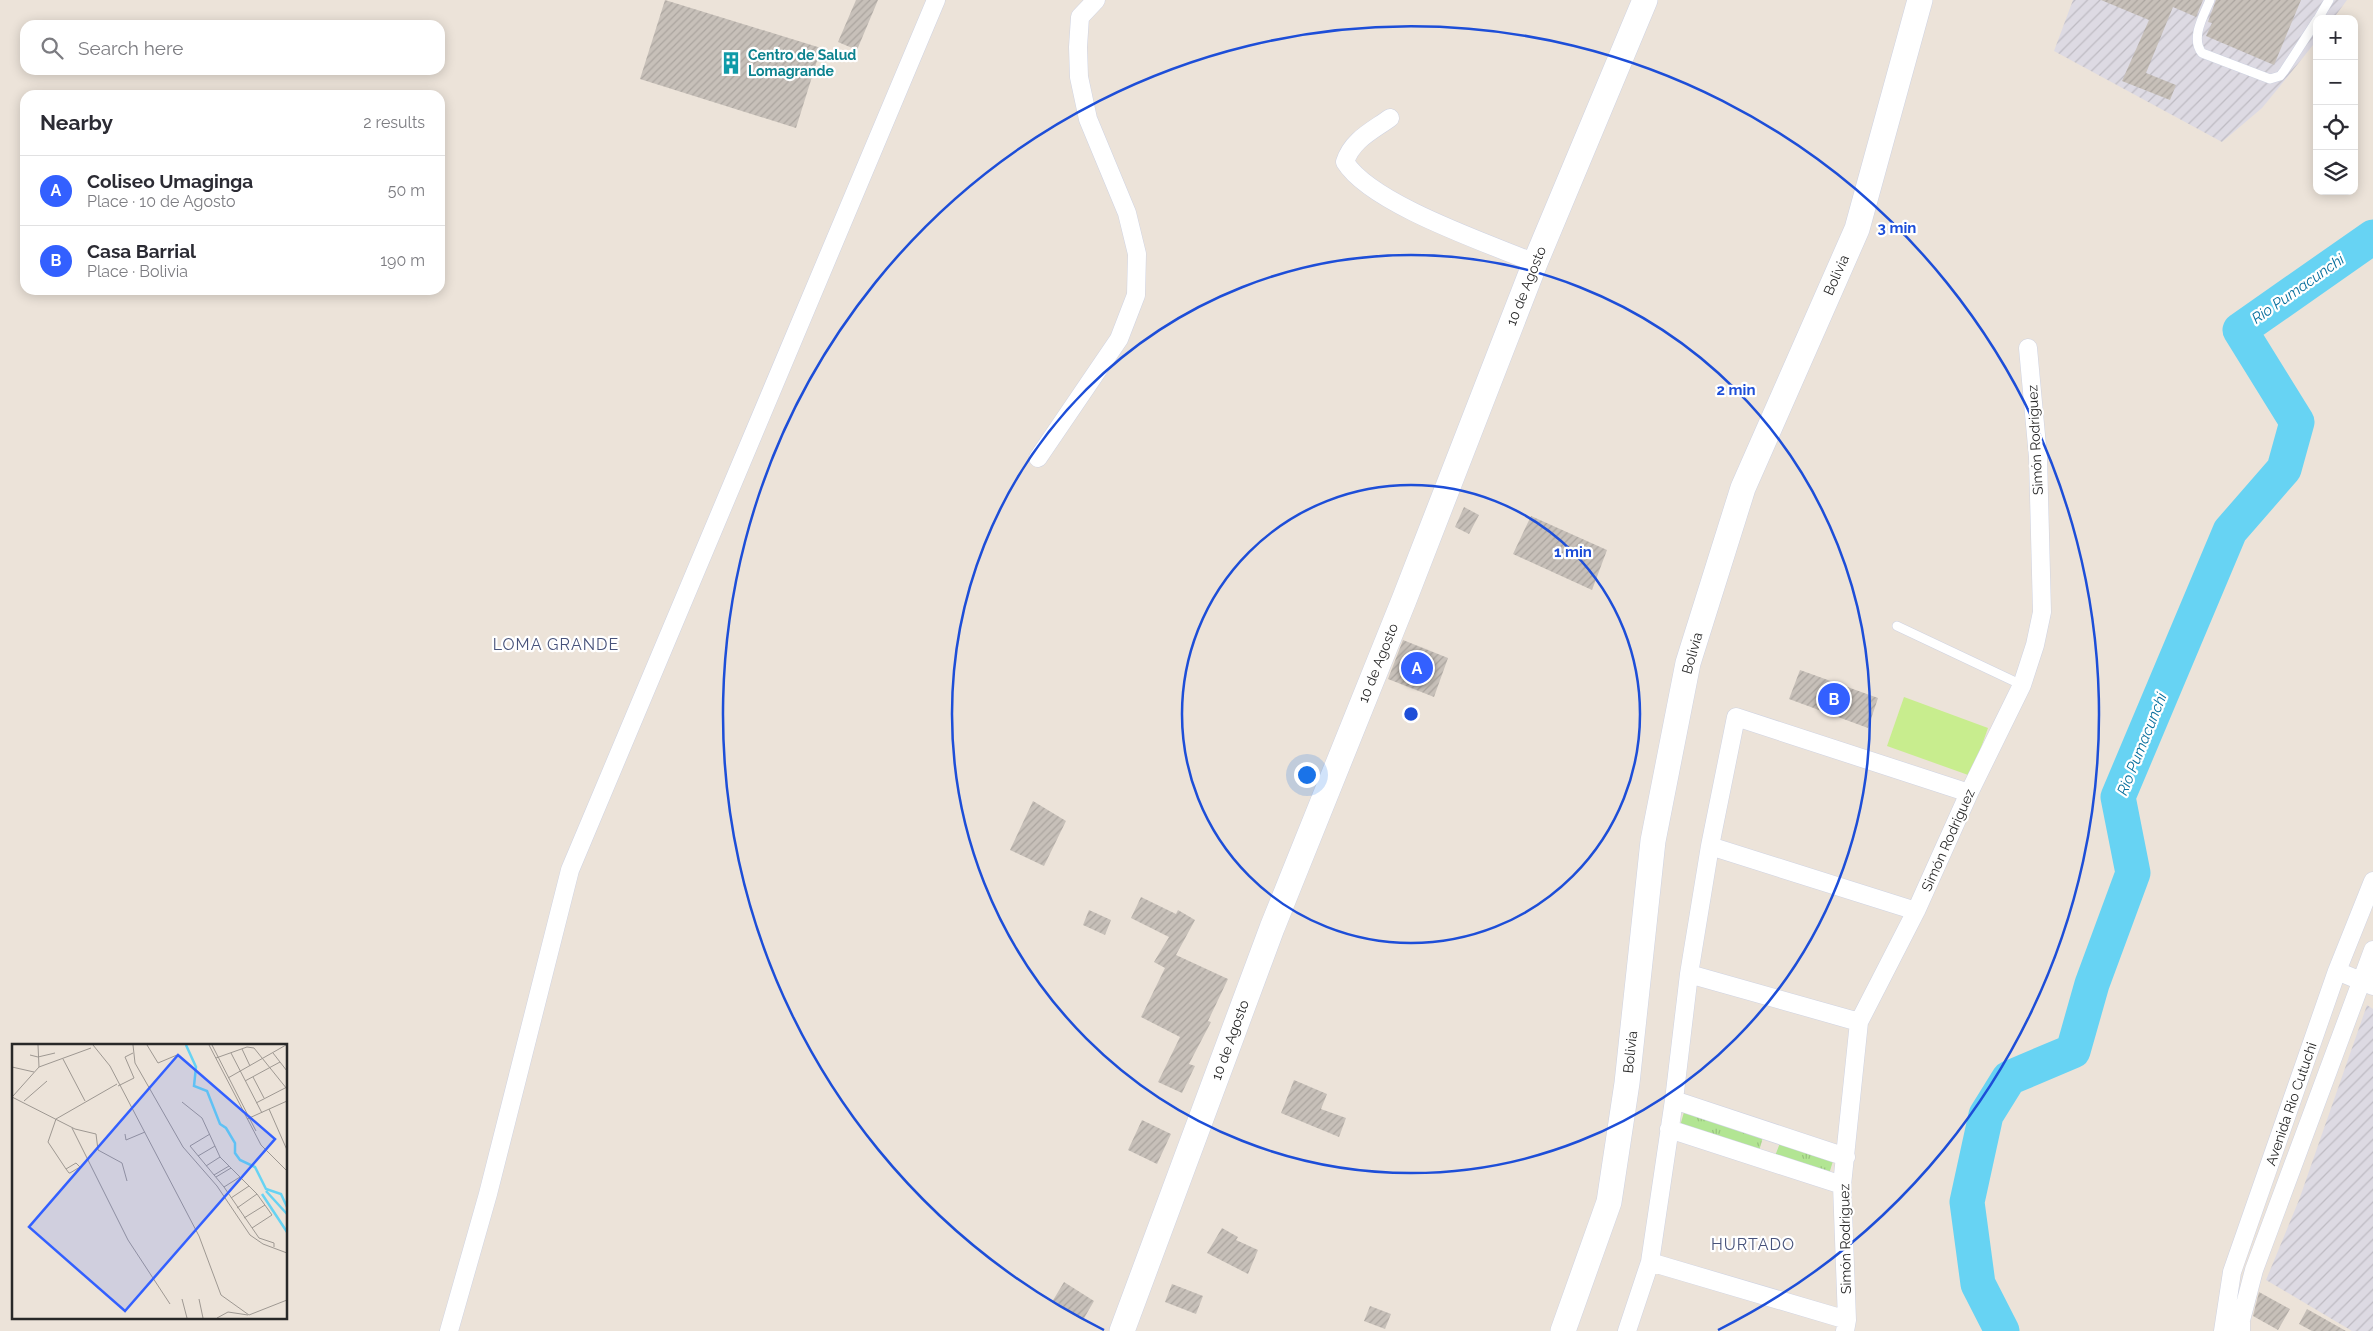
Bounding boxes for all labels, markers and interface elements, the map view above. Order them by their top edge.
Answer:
map controls [2313,15,2358,195]
button: + [2313,15,2358,60]
search box [20,20,445,75]
icon: search [38,34,66,62]
text: Search here [78,37,184,59]
place label: Centro de Salud Lomagrande [748,47,856,79]
building icon: Centro de Salud Lomagrande [718,50,744,76]
button: − [2313,60,2358,105]
button: locate [2313,105,2358,150]
text: Nearby [40,110,113,135]
text: 2 results [363,113,425,132]
button: layers [2313,150,2358,195]
text: Coliseo Umaginga [87,170,253,192]
text: A [51,181,61,200]
text: 50 m [388,181,425,200]
text: Place · 10 de Agosto [87,192,235,211]
text: 3 min [1878,219,1916,237]
text: Casa Barrial [87,240,196,262]
street label: 10 de Agosto [1503,244,1549,328]
water label: Rio Pumacunchi [2248,250,2348,328]
text: B [51,251,61,270]
text: 190 m [380,251,425,270]
street label: Bolivia [1820,252,1852,298]
text: Place · Bolivia [87,262,188,281]
text: 2 min [1717,381,1755,399]
street label: Simón Rodriguez [2024,384,2046,496]
text: 1 min [1554,543,1592,561]
street label: 10 de Agosto [1355,621,1401,705]
street label: Bolivia [1678,630,1706,676]
district label: LOMA GRANDE [493,635,619,654]
pin: A [1401,649,1433,687]
pin: B [1818,680,1850,718]
water label: Rio Pumacunchi [2113,689,2171,798]
centre of rings [1402,705,1420,723]
your location [1294,762,1320,788]
street label: Simón Rodriguez [1918,786,1978,894]
street label: 10 de Agosto [1208,998,1252,1082]
street label: Bolivia [1620,1030,1640,1074]
street label: Avenida Rio Cutuchi [2262,1040,2320,1168]
inset map [12,1044,288,1318]
street label: Simón Rodriguez [1836,1184,1854,1294]
district label: HURTADO [1711,1235,1795,1254]

